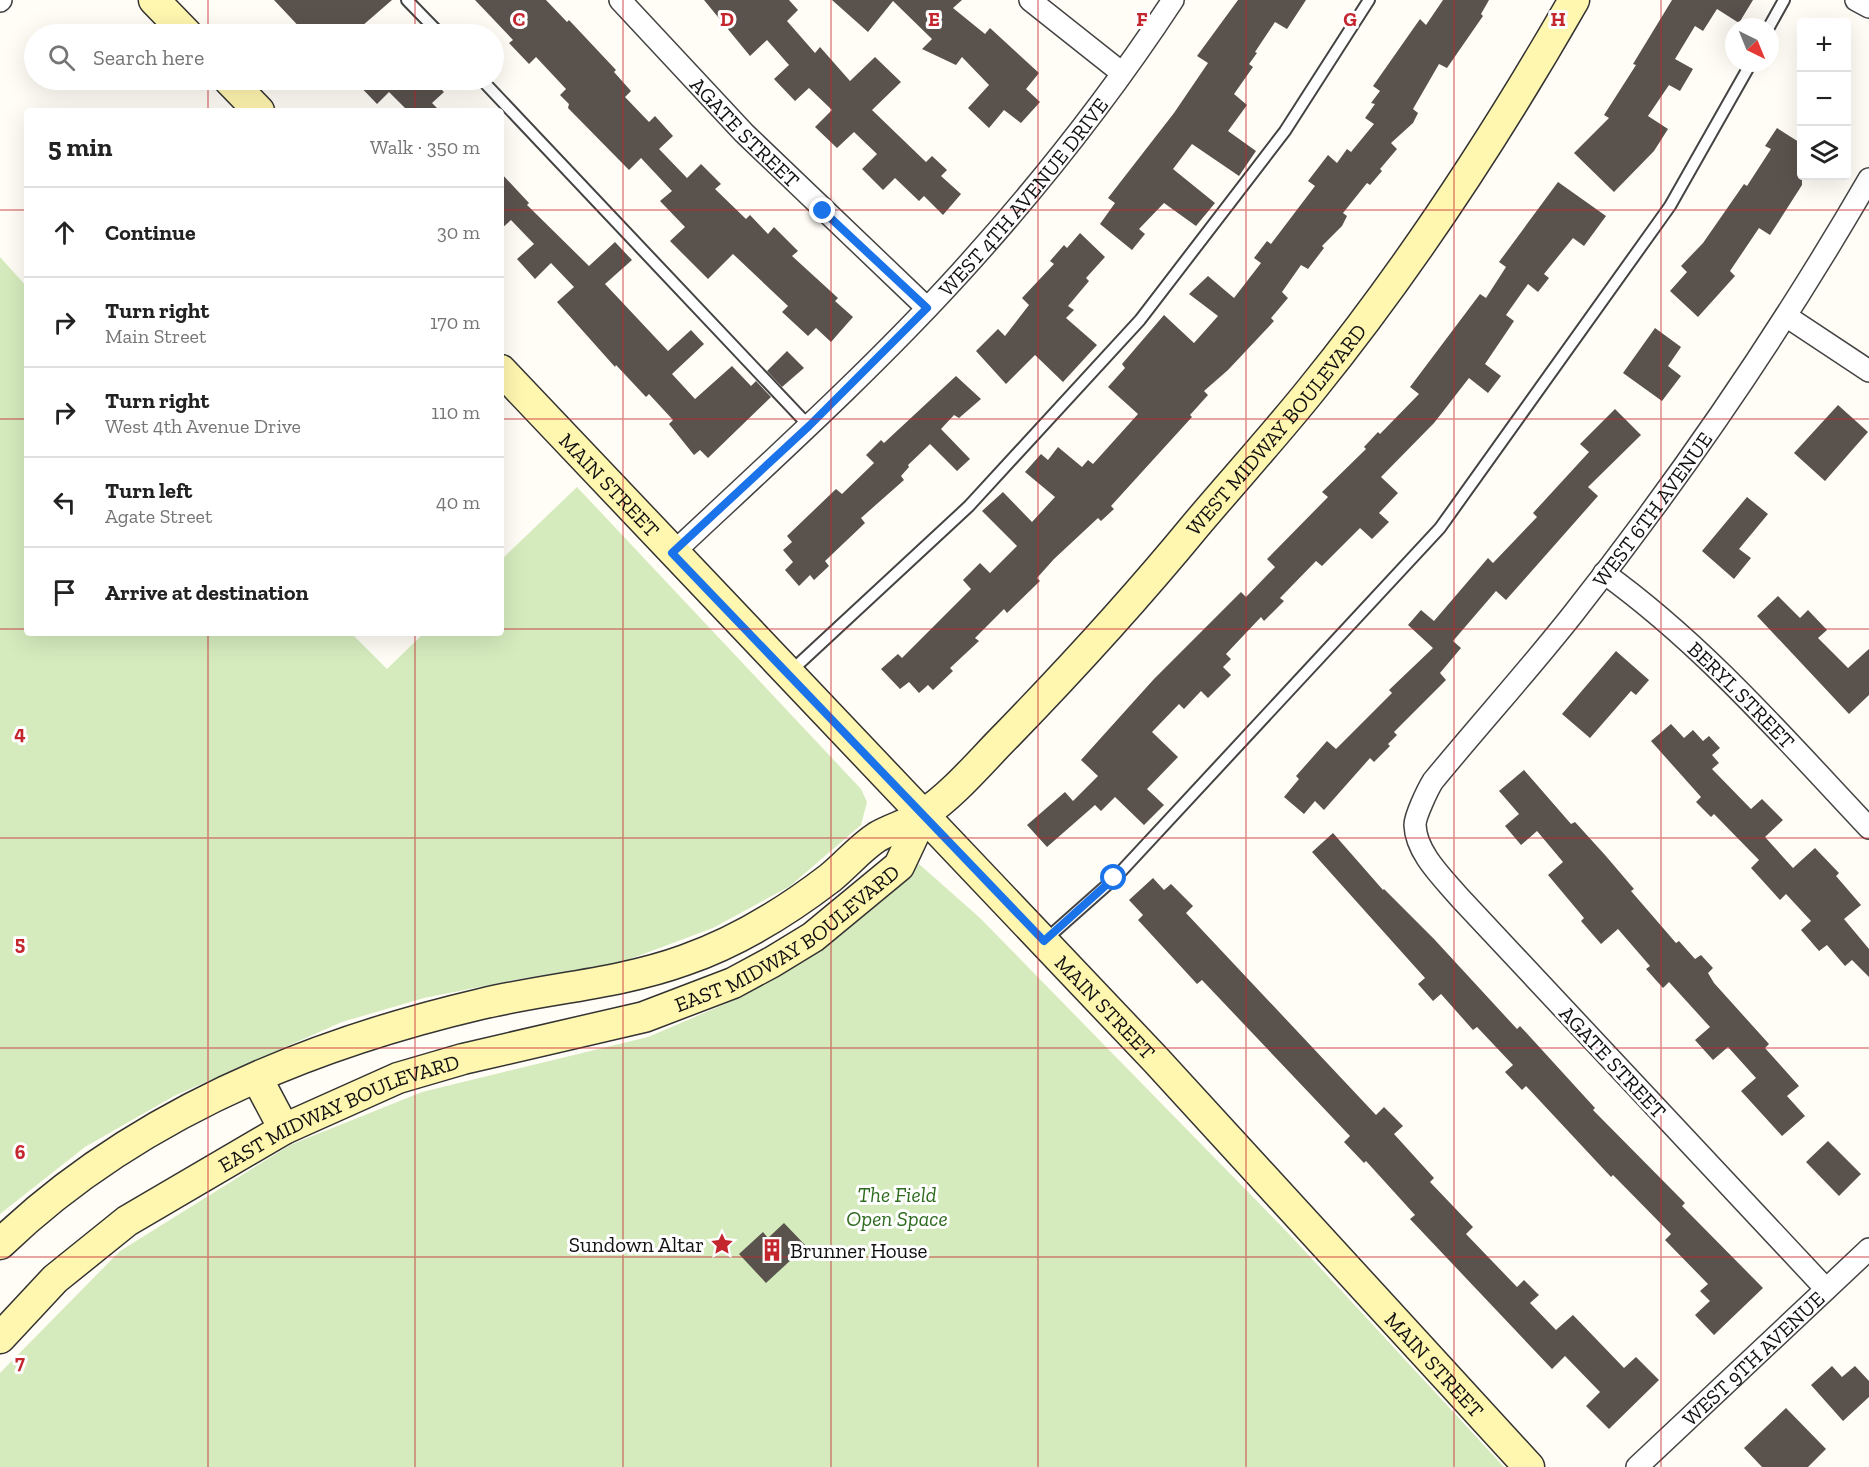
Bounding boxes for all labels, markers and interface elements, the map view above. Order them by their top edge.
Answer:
text: C [513,7,526,31]
text: D [720,7,734,31]
text: E [928,7,940,31]
text: F [1136,7,1148,31]
text: G [1343,7,1357,31]
text: H [1550,7,1566,31]
north arrow [1725,18,1779,72]
map controls [1797,18,1851,180]
button: + [1797,18,1851,72]
search box [24,24,504,90]
icon: search [45,41,78,74]
text: Search here [93,44,204,71]
street label: AGATE STREET [686,72,805,192]
button: − [1797,72,1851,126]
street label: WEST 4TH AVENUE DRIVE [933,93,1113,301]
button: layers [1797,126,1851,180]
text: 5 min [48,131,112,163]
text: Walk · 350 m [370,135,480,159]
route end [809,197,835,223]
icon: ahead [48,216,81,249]
text: Continue [105,219,196,246]
text: 30 m [437,220,480,244]
text: Turn right [105,297,209,324]
icon: right [48,306,81,339]
text: 170 m [430,310,480,334]
street label: WEST MIDWAY BOULEVARD [1180,318,1371,540]
text: Main Street [105,324,206,348]
text: Turn right [105,387,209,414]
icon: right [48,396,81,429]
text: 110 m [431,400,480,424]
text: West 4th Avenue Drive [105,414,301,438]
street label: MAIN STREET [555,427,665,542]
street label: WEST 6TH AVENUE [1587,427,1717,591]
text: Turn left [105,477,192,504]
icon: left [48,486,81,519]
text: 40 m [436,490,480,514]
text: Agate Street [105,504,212,528]
icon: arrive [48,576,81,609]
text: Arrive at destination [105,579,308,606]
street label: BERYL STREET [1683,636,1800,753]
text: 4 [14,721,26,745]
street label: EAST MIDWAY BOULEVARD [671,859,904,1017]
route start [1100,864,1126,890]
text: 5 [15,931,25,955]
street label: MAIN STREET [1050,950,1161,1064]
street label: AGATE STREET [1554,1001,1672,1123]
street label: EAST MIDWAY BOULEVARD [214,1048,462,1177]
text: 6 [15,1140,26,1164]
park label: The Field Open Space [846,1182,948,1231]
place icon: Sundown Altar [709,1231,735,1257]
place label: Sundown Altar [569,1232,704,1257]
building icon: Brunner House [759,1237,785,1263]
place label: Brunner House [790,1238,928,1263]
street label: WEST 9TH AVENUE [1677,1285,1829,1431]
street label: MAIN STREET [1380,1306,1489,1422]
text: 7 [15,1350,25,1374]

